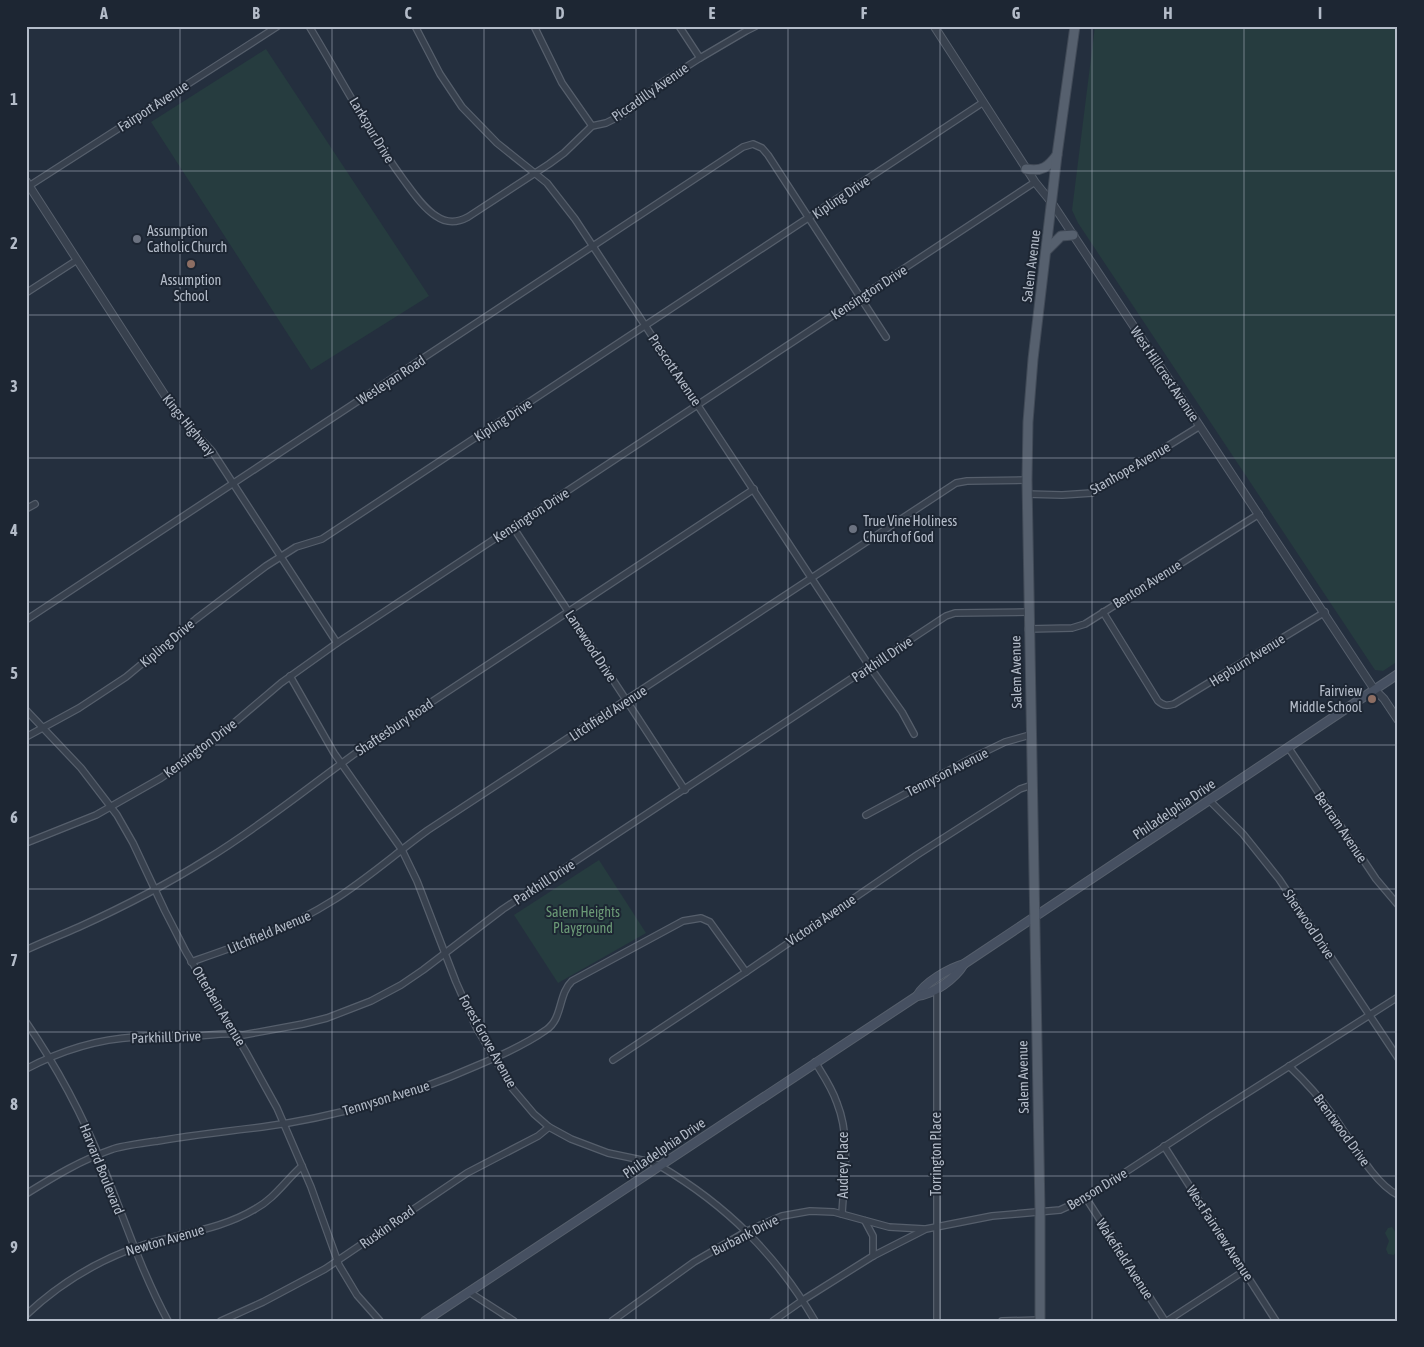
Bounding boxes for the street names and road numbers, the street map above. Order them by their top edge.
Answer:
street label: Piccadilly Avenue [608,60,692,124]
street label: Fairport Avenue [115,77,191,135]
street label: Larkspur Drive [346,94,398,166]
street label: Kipling Drive [809,172,873,222]
street label: Salem Avenue [1019,229,1043,303]
street label: Kensington Drive [828,262,910,322]
street label: West Hillcrest Avenue [1127,324,1203,424]
street label: Prescott Avenue [645,331,705,409]
street label: Wesleyan Road [354,352,428,408]
street label: Kings Highway [159,391,219,459]
street label: Kipling Drive [471,395,535,445]
street label: Stanhope Avenue [1087,439,1173,497]
street label: Kensington Drive [490,485,572,545]
street label: Benton Avenue [1110,557,1184,611]
street label: Lanewood Drive [562,607,620,685]
street label: Kipling Drive [137,616,197,670]
street label: Hepburn Avenue [1206,630,1288,690]
street label: Parkhill Drive [849,633,915,685]
street label: Salem Avenue [1007,635,1025,709]
street label: Litchfield Avenue [566,682,650,744]
street label: Shaftesbury Road [352,695,436,759]
street label: Kensington Drive [160,715,240,781]
street label: Tennyson Avenue [903,744,991,800]
street label: Philadelphia Drive [1130,776,1218,842]
street label: Bertram Avenue [1311,788,1371,866]
street label: Parkhill Drive [510,856,578,908]
street label: Sherwood Drive [1280,886,1338,962]
street label: Victoria Avenue [783,891,859,949]
street label: Litchfield Avenue [225,907,313,957]
street label: Otterbein Avenue [189,963,249,1049]
street label: Forest Grove Avenue [456,992,520,1090]
street label: Parkhill Drive [131,1028,201,1046]
street label: Salem Avenue [1014,1040,1032,1114]
street label: Tennyson Avenue [341,1077,431,1119]
street label: Brentwood Drive [1311,1091,1373,1169]
street label: Torrington Place [928,1112,944,1196]
street label: Philadelphia Drive [620,1115,708,1181]
street label: Harvard Boulevard [77,1121,127,1217]
street label: Audrey Place [835,1132,851,1198]
street label: Benson Drive [1064,1165,1130,1213]
street label: West Fairview Avenue [1183,1182,1257,1284]
street label: Ruskin Road [357,1202,417,1252]
street label: Burbank Drive [709,1211,781,1259]
street label: Wakefield Avenue [1093,1216,1157,1302]
street label: Newton Avenue [124,1221,206,1259]

